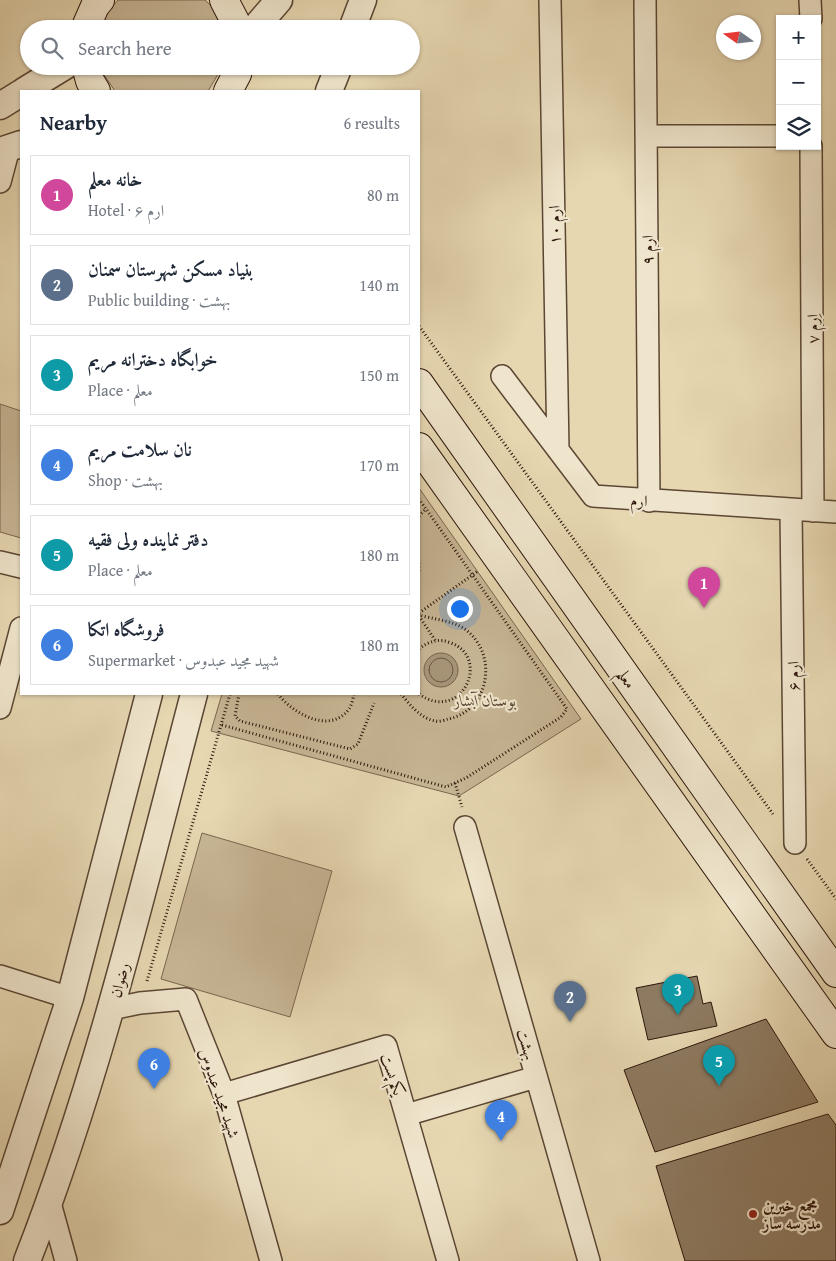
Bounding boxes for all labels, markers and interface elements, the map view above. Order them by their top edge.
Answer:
north arrow [716,15,761,60]
map controls [776,15,821,150]
button: + [776,15,821,60]
search box [20,20,420,75]
icon: search [38,34,66,62]
text: Search here [78,34,172,62]
button: − [776,60,821,105]
button: layers [776,105,821,150]
text: Nearby [40,107,107,138]
text: 6 results [343,111,400,135]
text: خانه معلم [88,165,142,193]
text: 1 [53,183,61,207]
text: 80 m [367,183,399,207]
text: Hotel · ارم ۶ [88,198,164,222]
street label: ارم ۱۰ [542,205,569,245]
street label: ارم ۹ [635,235,662,265]
text: بنیاد مسکن شهرستان سمنان [88,255,254,283]
text: 2 [53,273,61,297]
text: 140 m [359,273,399,297]
text: Public building · بهشت [88,288,230,312]
street label: اِرم ۷ [800,313,827,344]
text: خوابگاه دخترانه مریم [88,345,218,373]
text: 3 [53,363,61,387]
text: 150 m [359,363,399,387]
text: Place · معلم [88,378,153,402]
text: نان سلامت مریم [88,435,192,463]
text: 4 [53,453,61,477]
text: 170 m [359,453,399,477]
text: Shop · بهشت [88,468,163,492]
street label: ارم [629,487,648,516]
text: دفتر نماینده ولی فقیه [88,525,208,553]
text: 5 [53,543,61,567]
text: 180 m [359,543,399,567]
text: Place · معلم [88,558,153,582]
pin: 1 [688,567,720,608]
your location [447,596,473,622]
text: فروشگاه اتکا [88,615,165,643]
text: 6 [53,633,61,657]
text: 180 m [359,633,399,657]
text: Supermarket · شهید مجید عبدوس [88,648,279,672]
street label: ارم ۶ [781,661,808,691]
street label: معلم [607,663,643,696]
park label: بوستان آبشار [453,688,516,712]
street label: رضوان [103,960,135,1000]
pin: 3 [662,974,694,1015]
pin: 2 [554,981,586,1022]
street label: بهشت [511,1025,543,1063]
street label: شهید مجید عبدوس [193,1045,247,1141]
pin: 5 [703,1045,735,1086]
pin: 6 [138,1048,170,1089]
street label: یکم پست [371,1050,412,1101]
pin: 4 [485,1100,517,1141]
place label: مجمع خیرین مدرسه ساز [761,1193,821,1235]
marker: مجمع خیرین مدرسه ساز [747,1208,759,1220]

